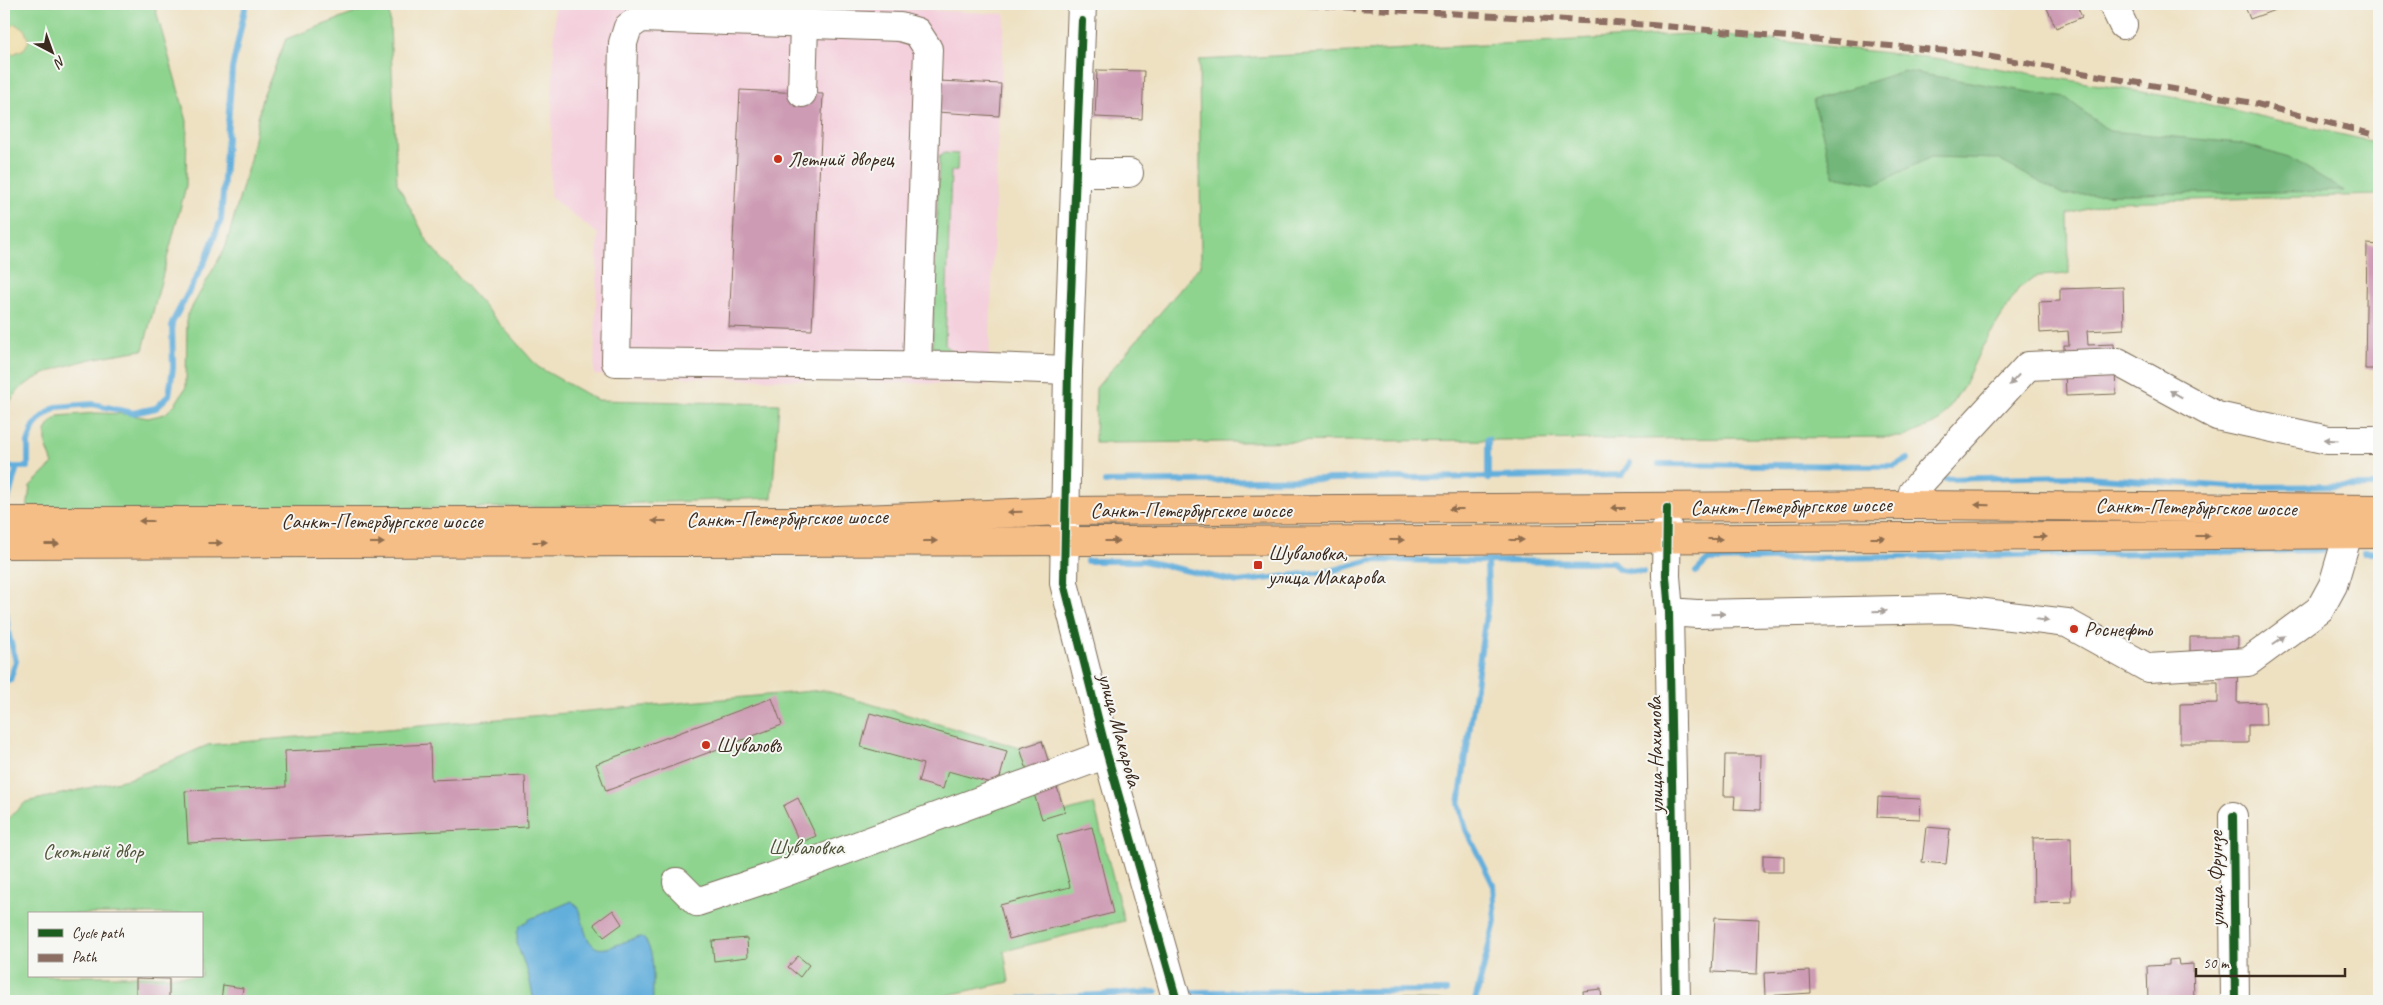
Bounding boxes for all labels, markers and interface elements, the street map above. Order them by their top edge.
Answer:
north arrow [28,28,78,78]
text: N [50,52,69,72]
place label: Летний дворец [788,146,895,172]
marker: Летний дворец [772,153,784,165]
one-way arrow [2008,374,2020,386]
one-way arrow [2169,390,2184,398]
one-way arrow [2322,435,2338,443]
street label: Санкт-Петербургское шоссе [1690,491,1894,521]
street label: Санкт-Петербургское шоссе [2095,492,2299,522]
street label: Санкт-Петербургское шоссе [1090,497,1294,523]
one-way arrow [1974,501,1990,509]
street label: Санкт-Петербургское шоссе [686,503,890,533]
one-way arrow [1610,504,1626,512]
one-way arrow [1448,505,1464,513]
street label: Санкт-Петербургское шоссе [281,508,485,534]
one-way arrow [1007,508,1023,516]
one-way arrow [138,517,154,525]
one-way arrow [650,517,666,525]
one-way arrow [2195,531,2211,539]
one-way arrow [2032,533,2048,541]
one-way arrow [1870,534,1886,542]
one-way arrow [1707,535,1723,543]
one-way arrow [1389,536,1405,544]
one-way arrow [1509,536,1525,544]
one-way arrow [922,537,938,545]
one-way arrow [1104,537,1120,545]
one-way arrow [532,538,548,546]
one-way arrow [207,539,223,547]
one-way arrow [370,539,386,547]
one-way arrow [45,540,61,548]
place label: Шуваловка, улица Макарова [1266,540,1386,590]
marker: Шуваловка, улица Макарова [1252,559,1264,571]
one-way arrow [1873,606,1889,614]
one-way arrow [1710,609,1726,617]
one-way arrow [2035,616,2051,624]
place label: Роснефть [2084,616,2153,642]
marker: Роснефть [2068,623,2080,635]
one-way arrow [2272,635,2286,645]
street label: улица Макарова [1092,668,1148,791]
street label: улица Нахимова [1641,695,1669,816]
place label: Шуваловъ [716,732,783,758]
marker: Шуваловъ [700,739,712,751]
street label: улица Фрунзе [2202,830,2230,929]
park label: Шуваловка [768,834,846,860]
park label: Скотный двор [43,838,145,864]
legend [28,912,202,978]
text: Cycle path [72,924,124,943]
scale bar [2196,945,2344,977]
text: Path [72,948,98,967]
text: 50 m [2203,954,2230,973]

